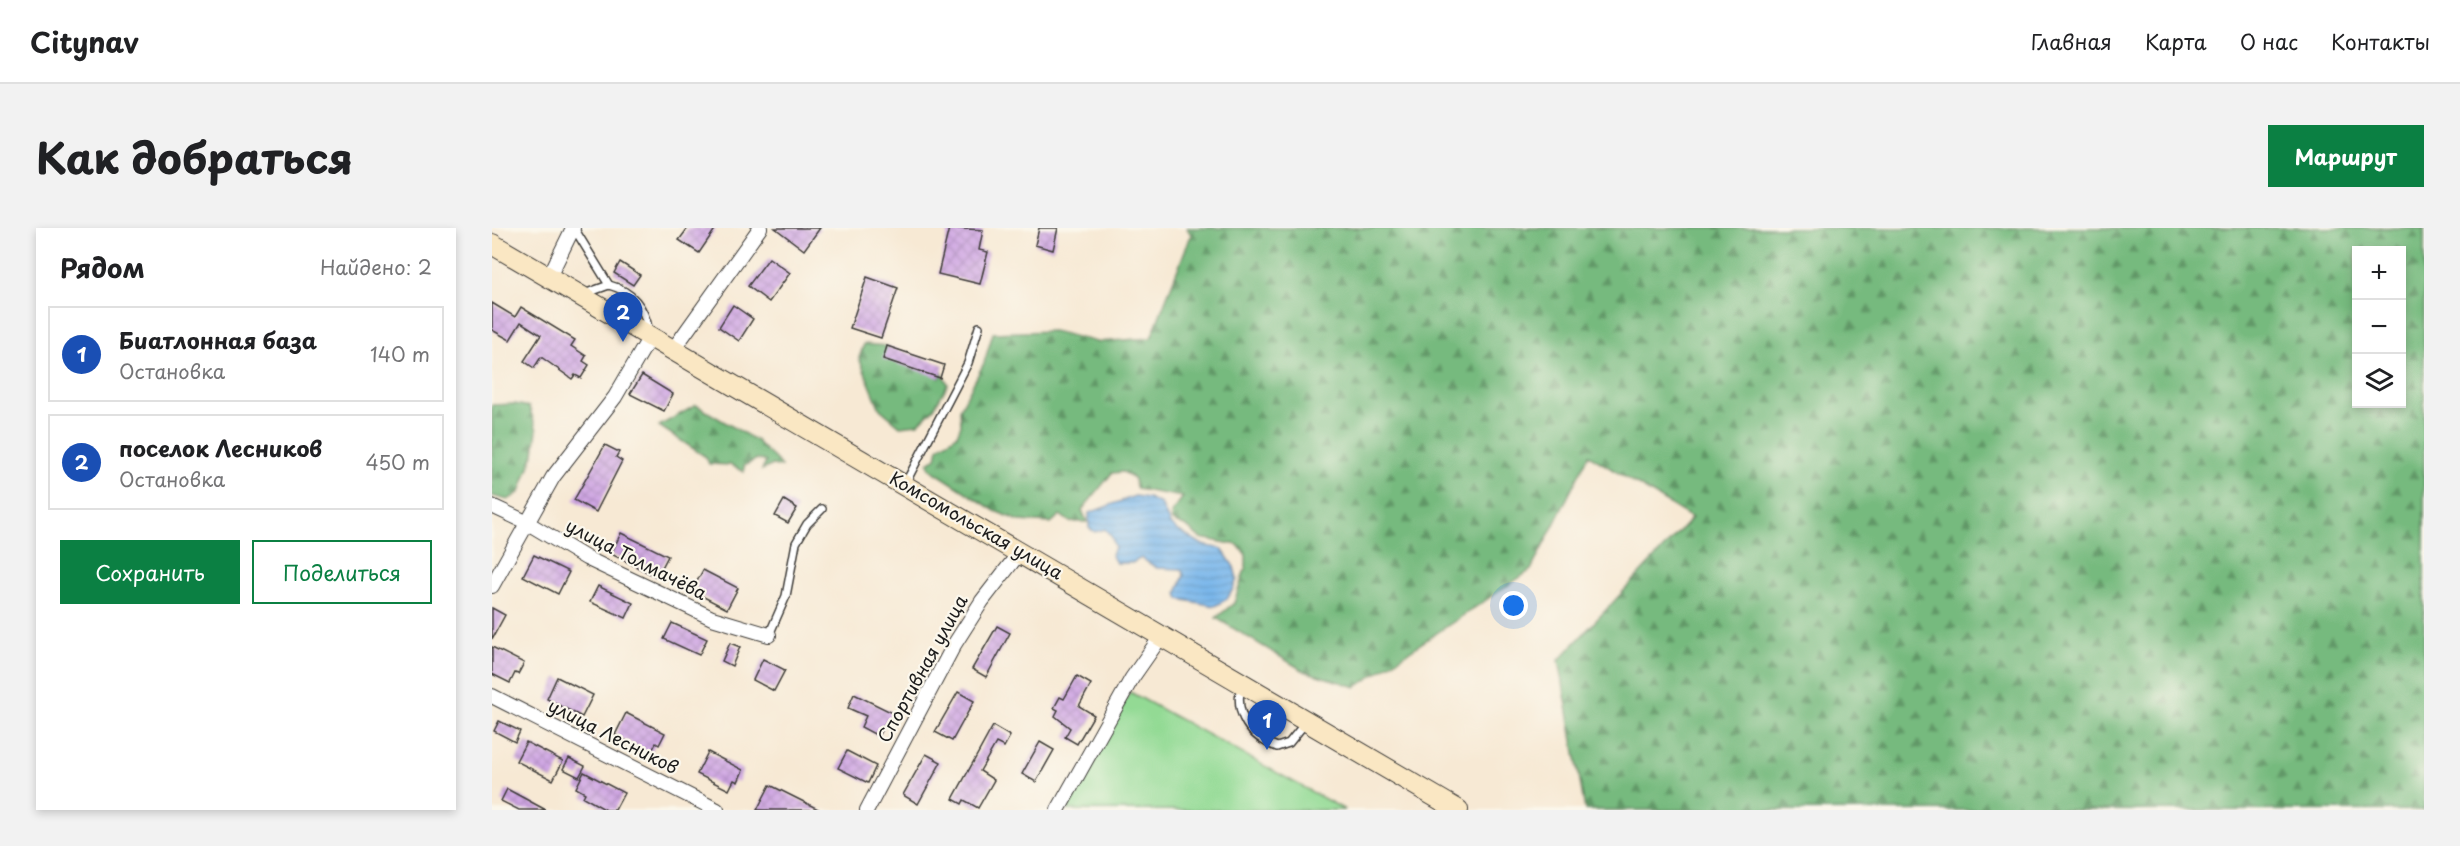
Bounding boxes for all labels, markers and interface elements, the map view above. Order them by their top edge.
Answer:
text: Citynav [30,20,139,63]
text: Главная [2031,25,2112,57]
text: Карта [2145,25,2207,57]
text: О нас [2240,25,2298,57]
text: Контакты [2331,25,2430,57]
text: Как добраться [36,125,353,188]
button: Маршрут [2268,125,2424,187]
map controls [2352,246,2406,408]
button: + [2352,246,2406,300]
text: Рядом [60,248,145,287]
text: Найдено: 2 [320,252,432,282]
pin: 2 [604,292,642,342]
button: − [2352,300,2406,354]
text: Биатлонная база [119,323,317,356]
text: 1 [77,339,86,369]
text: 140 m [370,339,430,369]
button: layers [2352,354,2406,408]
text: Остановка [119,356,225,386]
text: поселок Лесников [119,431,322,464]
text: 2 [74,447,89,477]
text: 450 m [365,447,430,477]
text: Остановка [119,464,225,494]
street label: Комсомольская улица [885,464,1069,586]
street label: улица Толмачёва [561,511,713,606]
button: Сохранить [60,540,240,604]
button: Поделиться [252,540,432,604]
street label: Спортивная улица [870,589,974,747]
your location [1499,591,1528,620]
street label: улица Лесников [544,691,684,780]
pin: 1 [1248,700,1286,750]

